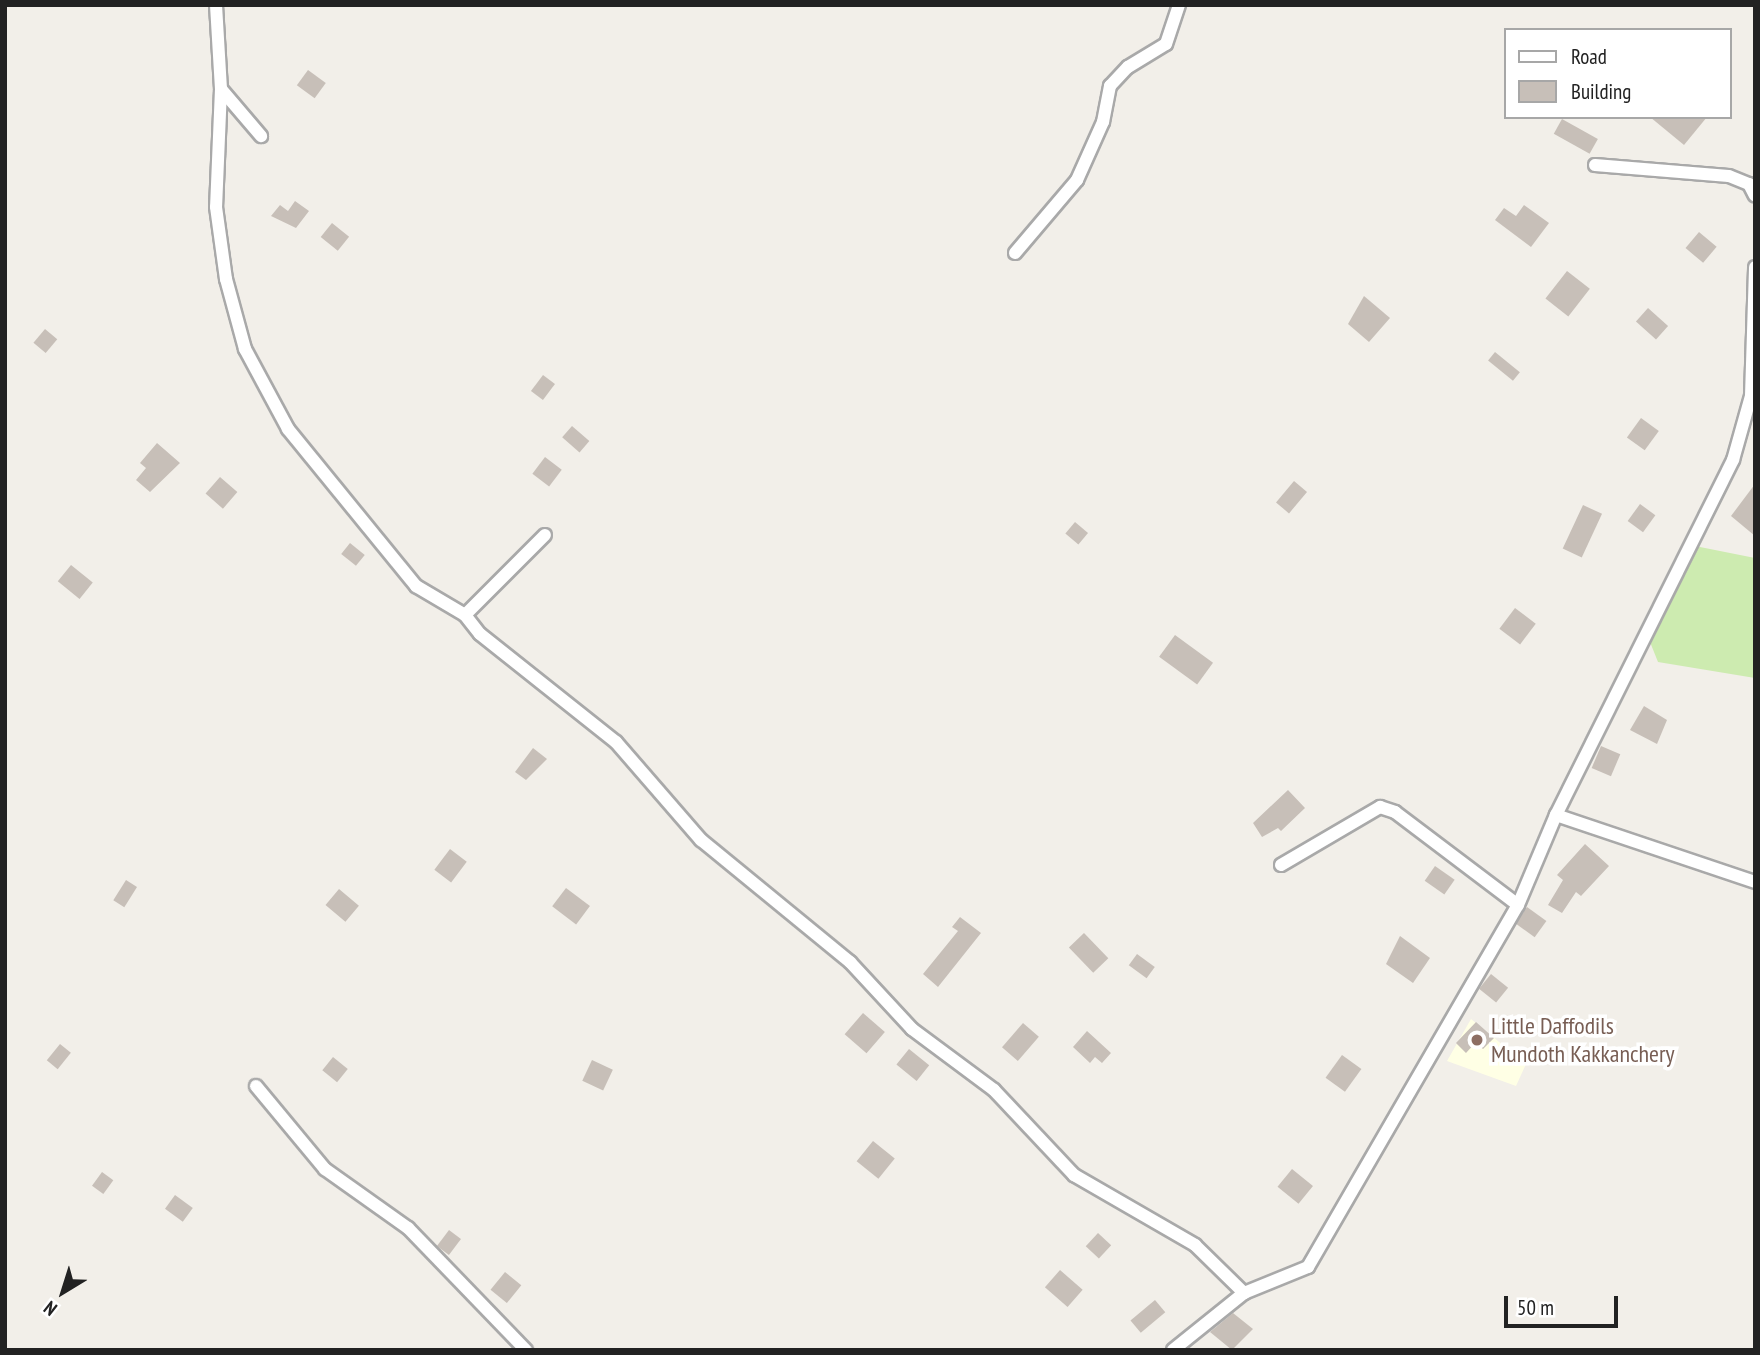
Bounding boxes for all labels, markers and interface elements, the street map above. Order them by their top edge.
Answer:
legend [1504,28,1732,119]
text: Road [1571,43,1607,70]
text: Building [1571,78,1631,105]
place label: Little Daffodils Mundoth Kakkanchery [1491,1012,1675,1068]
marker: Little Daffodils Mundoth Kakkanchery [1469,1032,1485,1048]
north arrow [28,1257,98,1327]
scale bar [1508,1282,1622,1326]
text: 50 m [1517,1294,1554,1321]
text: N [39,1296,62,1321]

